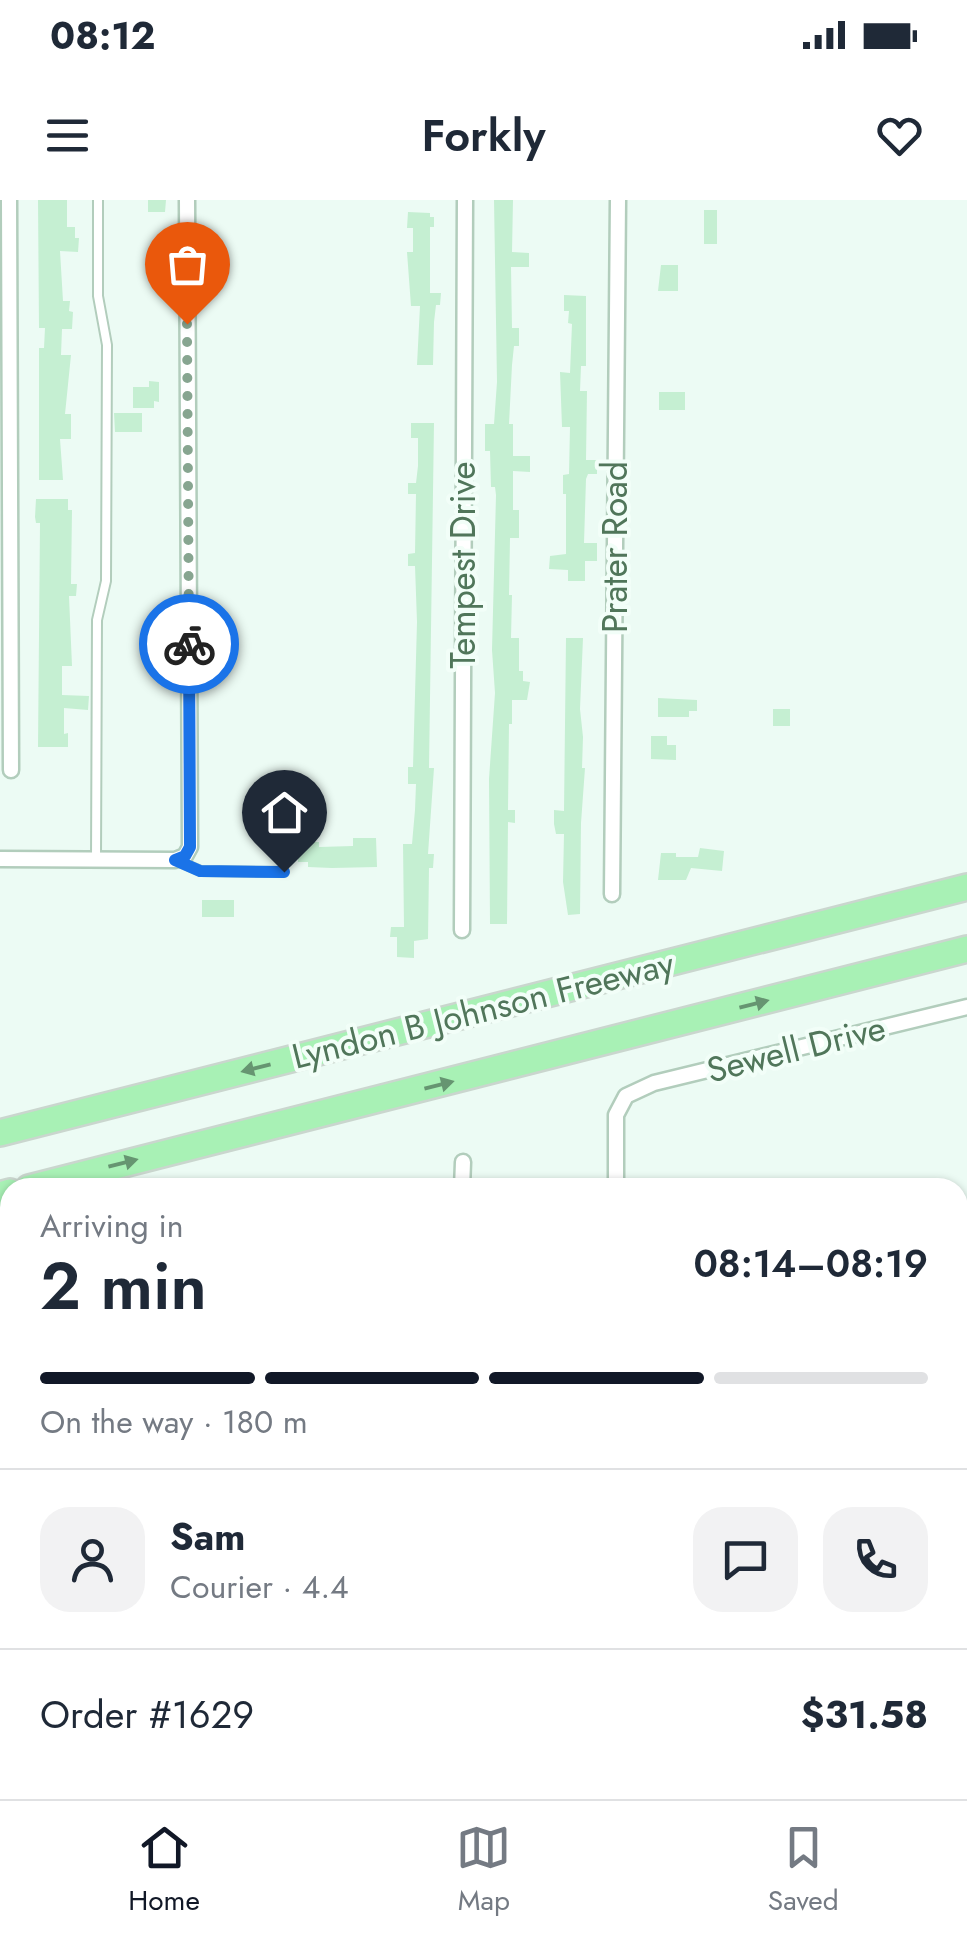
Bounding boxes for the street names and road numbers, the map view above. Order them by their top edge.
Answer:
street label: Prater Road [590,461,640,633]
street label: Tempest Drive [438,462,488,668]
street label: Lyndon B Johnson Freeway [287,938,680,1082]
street label: Sewell Drive [701,1003,891,1095]

